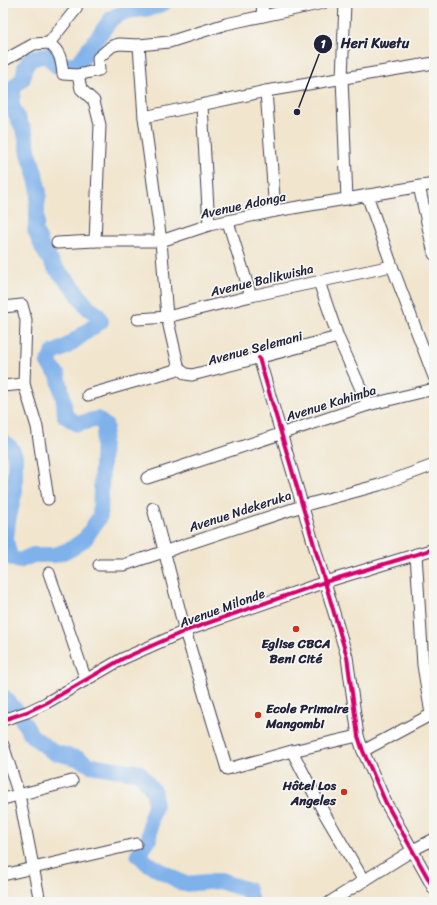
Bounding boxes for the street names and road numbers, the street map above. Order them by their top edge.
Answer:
street label: Avenue Adonga [197,185,288,225]
street label: Avenue Balikwisha [207,257,316,303]
street label: Avenue Selemani [204,324,305,372]
street label: Avenue Kahimba [282,378,379,428]
street label: Avenue Ndekeruka [185,483,295,539]
street label: Avenue Milonde [175,582,268,634]

